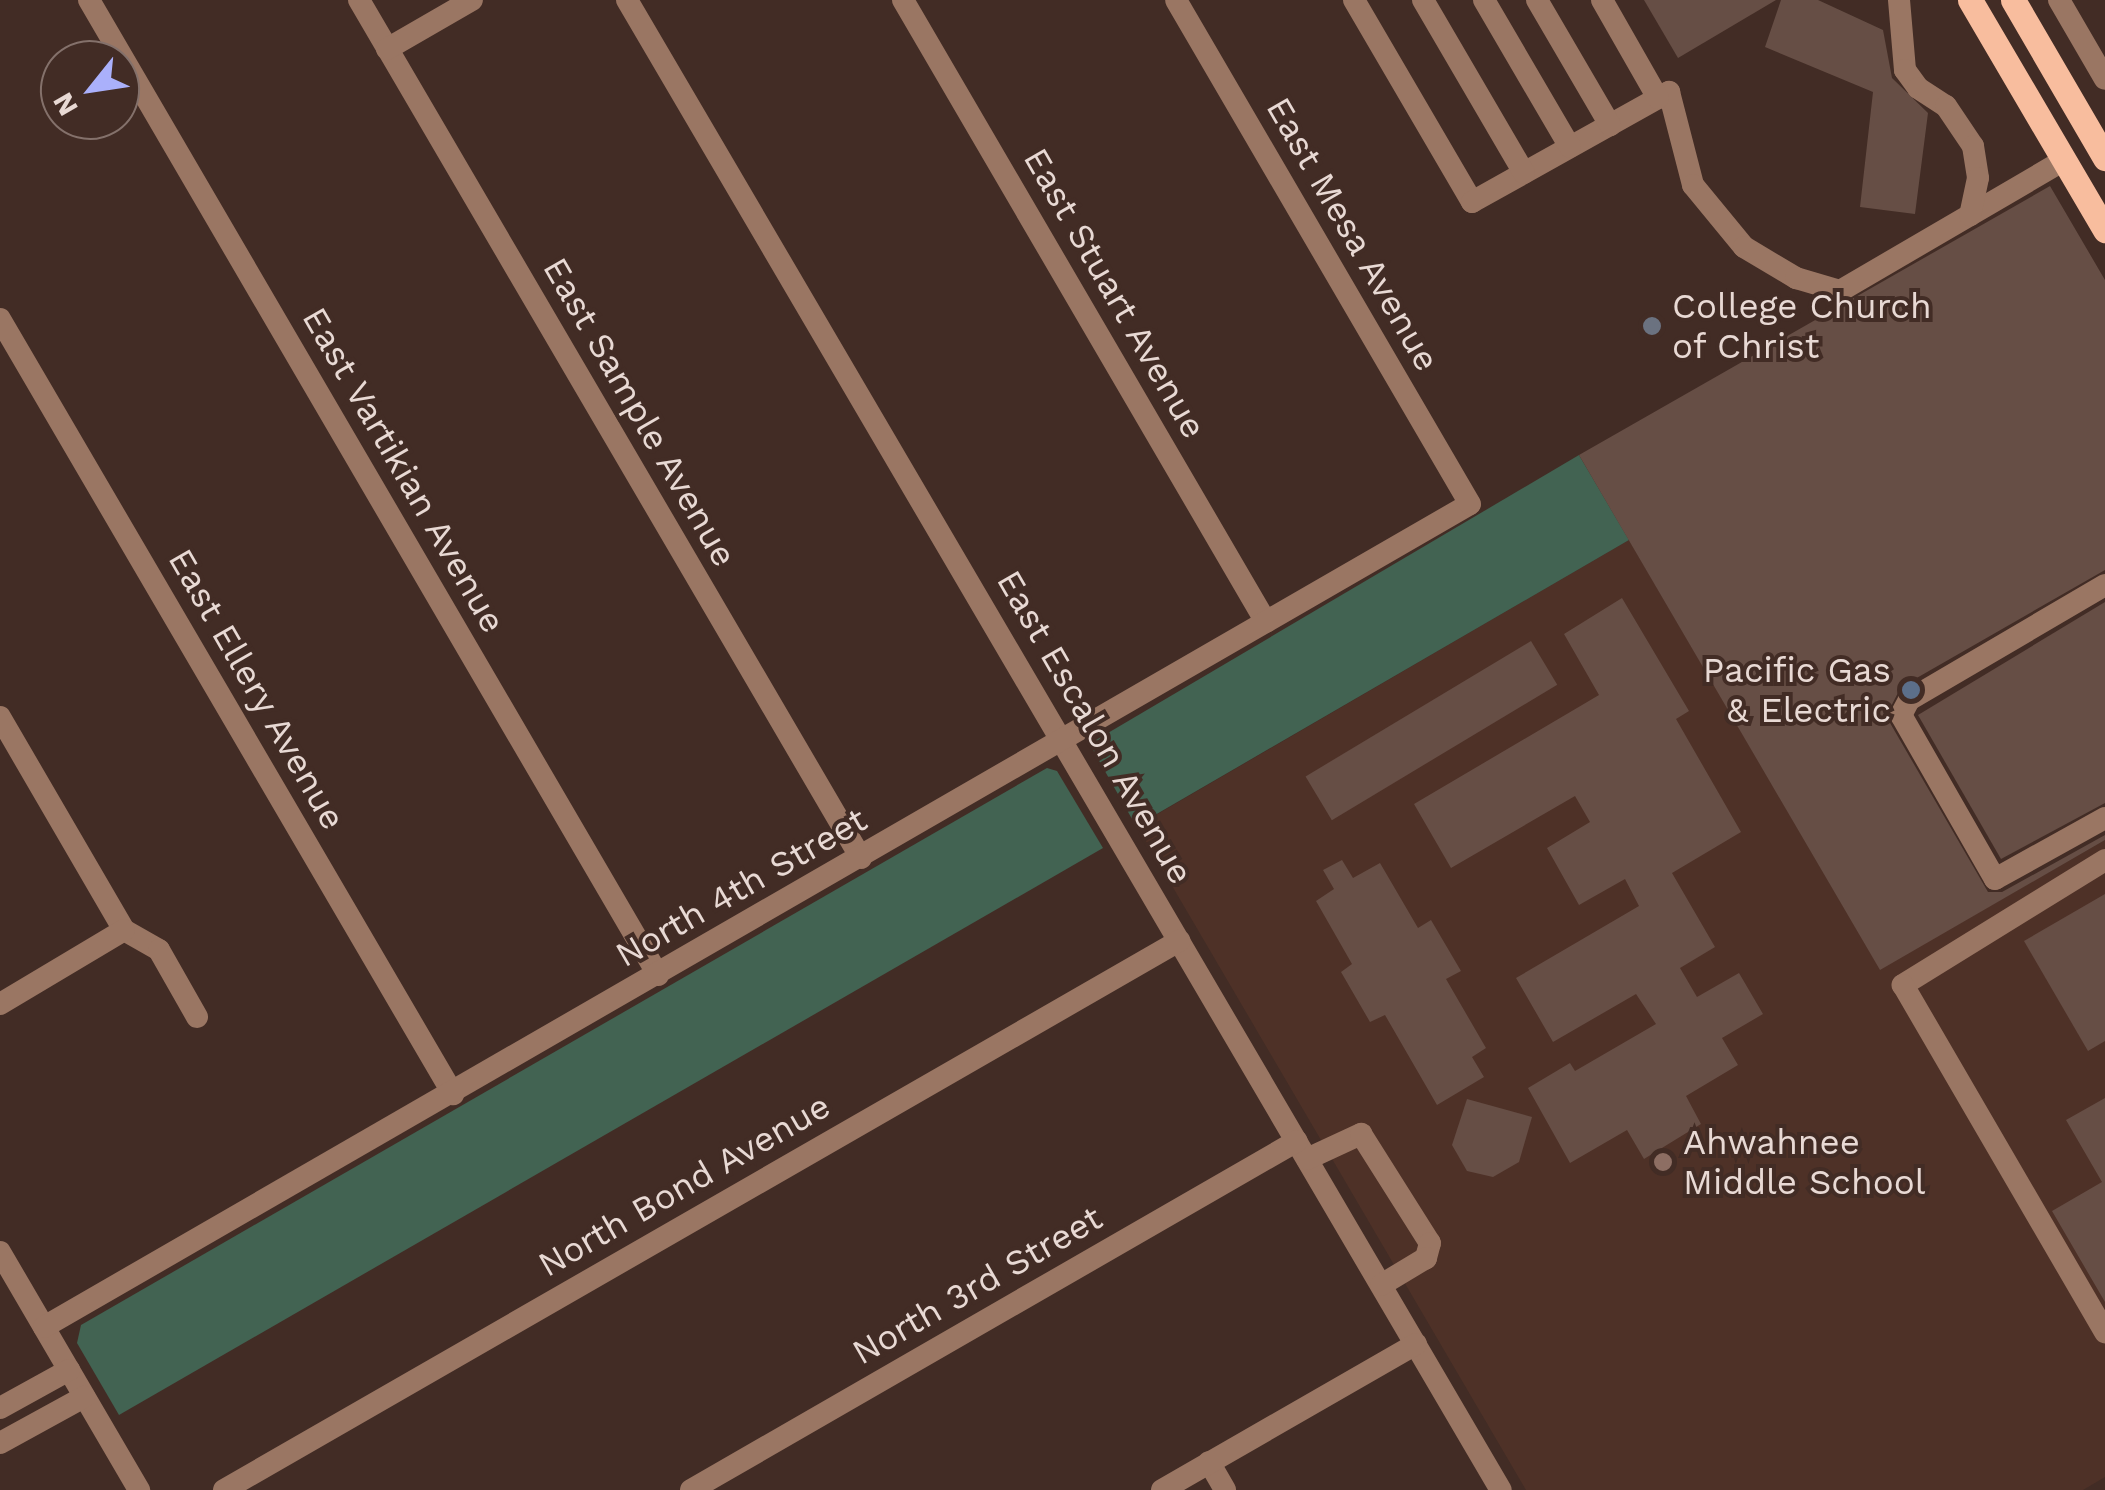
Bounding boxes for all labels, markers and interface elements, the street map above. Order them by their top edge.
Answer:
north arrow [40,40,140,140]
text: N [46,87,85,121]
street label: East Mesa Avenue [1257,89,1449,379]
street label: East Stuart Avenue [1014,140,1216,446]
street label: East Sample Avenue [534,250,746,574]
place label: College Church of Christ [1672,285,1932,367]
street label: East Vartikian Avenue [293,299,515,641]
marker: College Church of Christ [1641,315,1663,337]
street label: East Ellery Avenue [159,540,355,838]
street label: East Escalon Avenue [988,562,1202,892]
place label: Pacific Gas & Electric [1703,649,1891,731]
marker: Pacific Gas & Electric [1900,679,1922,701]
street label: North 4th Street [608,798,874,976]
street label: North Bond Avenue [530,1084,838,1286]
place label: Ahwahnee Middle School [1683,1121,1925,1203]
marker: Ahwahnee Middle School [1652,1151,1674,1173]
street label: North 3rd Street [845,1196,1109,1374]

